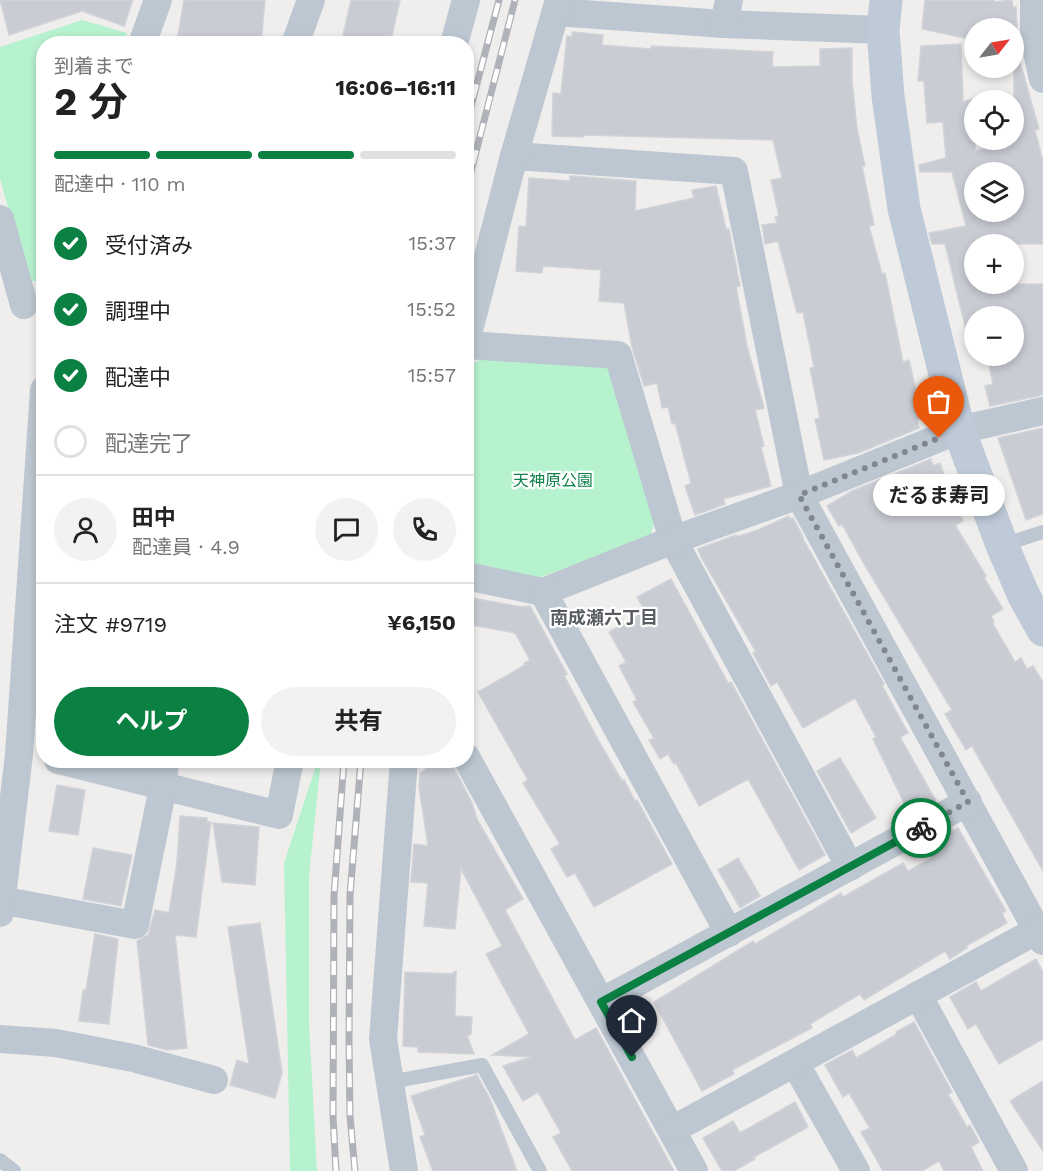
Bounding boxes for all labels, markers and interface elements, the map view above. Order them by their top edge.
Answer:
north arrow [964,18,1024,78]
map controls [964,18,1024,366]
text: 到着まで [54,54,134,78]
text: 16:06–16:11 [336,75,456,100]
text: 2 分 [54,79,127,124]
button: locate [964,90,1024,150]
button: layers [964,162,1024,222]
text: 配達中 · 110 m [54,172,186,196]
icon: check [54,227,87,260]
text: 15:37 [409,231,456,255]
text: 受付済み [105,233,193,258]
button: + [964,234,1024,294]
icon: check [54,293,87,326]
text: 15:52 [407,297,456,321]
text: 調理中 [105,299,171,324]
button: − [964,306,1024,366]
icon: check [54,359,87,392]
text: 15:57 [408,363,456,387]
text: 配達中 [105,365,171,390]
pin [913,376,964,438]
icon: bag [922,385,955,418]
text: 配達完了 [105,431,193,456]
park label: 天神原公園 [513,471,593,490]
callout: だるま寿司 [873,474,1005,516]
text: だるま寿司 [889,483,989,507]
button: person [54,498,117,561]
button: chat [315,498,378,561]
button: phone [393,498,456,561]
text: 田中 [132,505,176,530]
text: 配達員 · 4.9 [132,535,240,559]
district label: 南成瀬六丁目 [550,607,658,628]
text: ¥6,150 [387,610,456,635]
text: 注文 #9719 [54,612,167,637]
button: ヘルプ [54,687,249,756]
button: 共有 [261,687,456,756]
courier [891,798,951,858]
icon: bike [905,812,938,845]
pin [606,995,657,1057]
icon: home [615,1004,648,1037]

